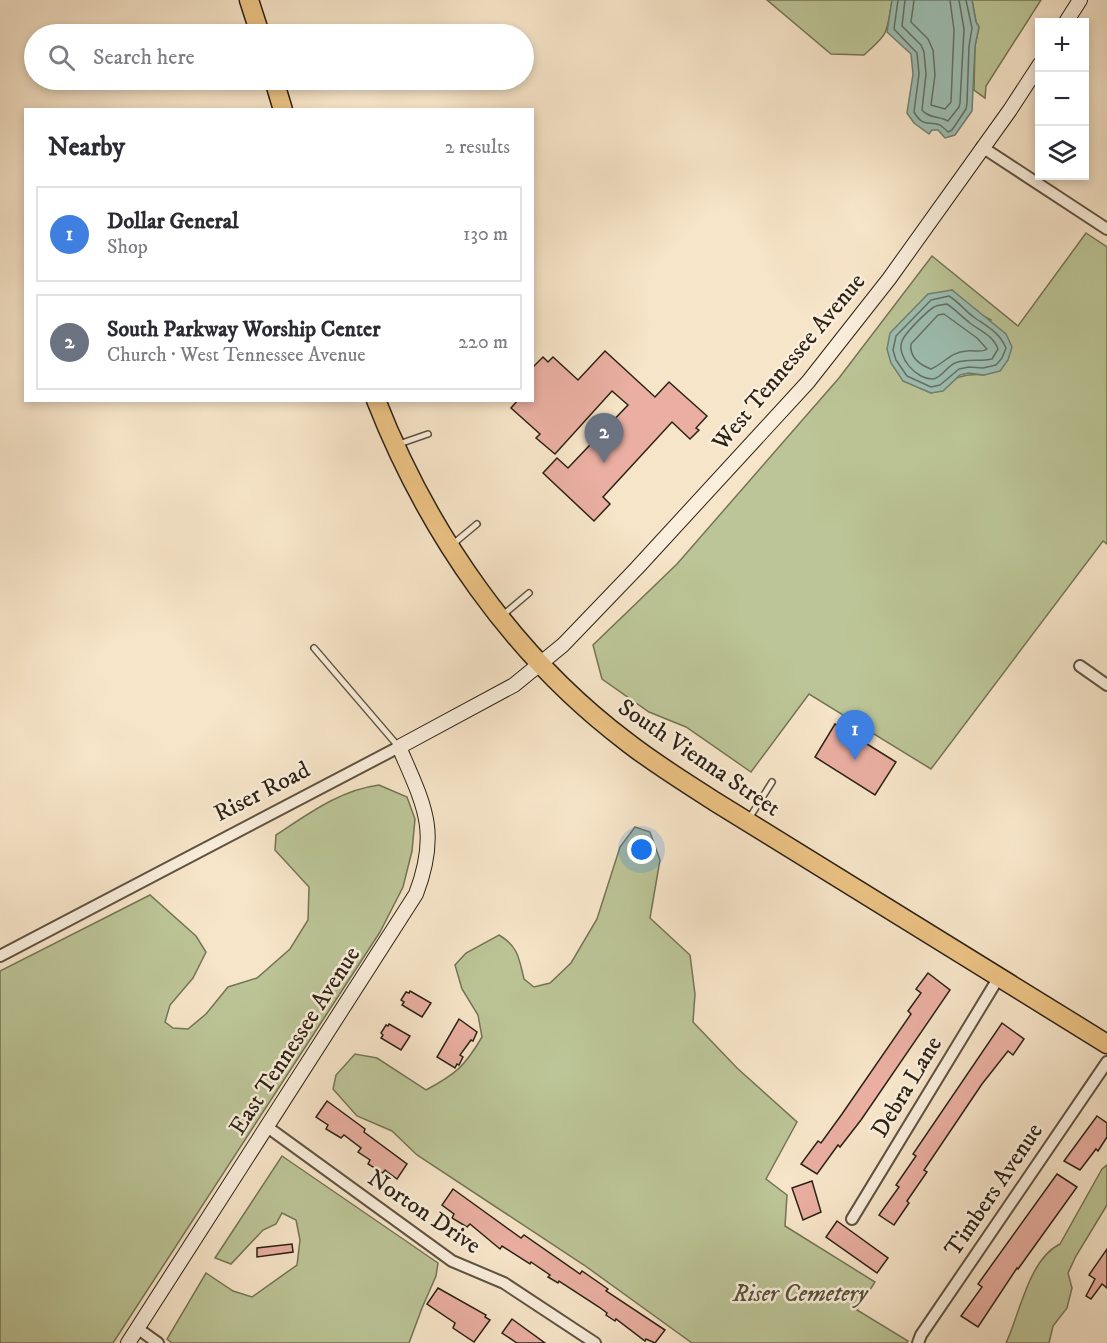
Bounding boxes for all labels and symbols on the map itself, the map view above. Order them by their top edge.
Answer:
street label: West Tennessee Avenue [705,267,872,458]
pin: 2 [584,414,624,463]
street label: South Vienna Street [612,693,786,824]
pin: 1 [836,710,874,760]
street label: Riser Road [209,755,315,829]
your location [627,835,656,864]
street label: East Tennessee Avenue [223,941,367,1141]
street label: Debra Lane [865,1031,949,1143]
street label: Timbers Avenue [938,1117,1050,1263]
street label: Norton Drive [362,1163,486,1261]
park label: Riser Cemetery [732,1279,869,1309]

